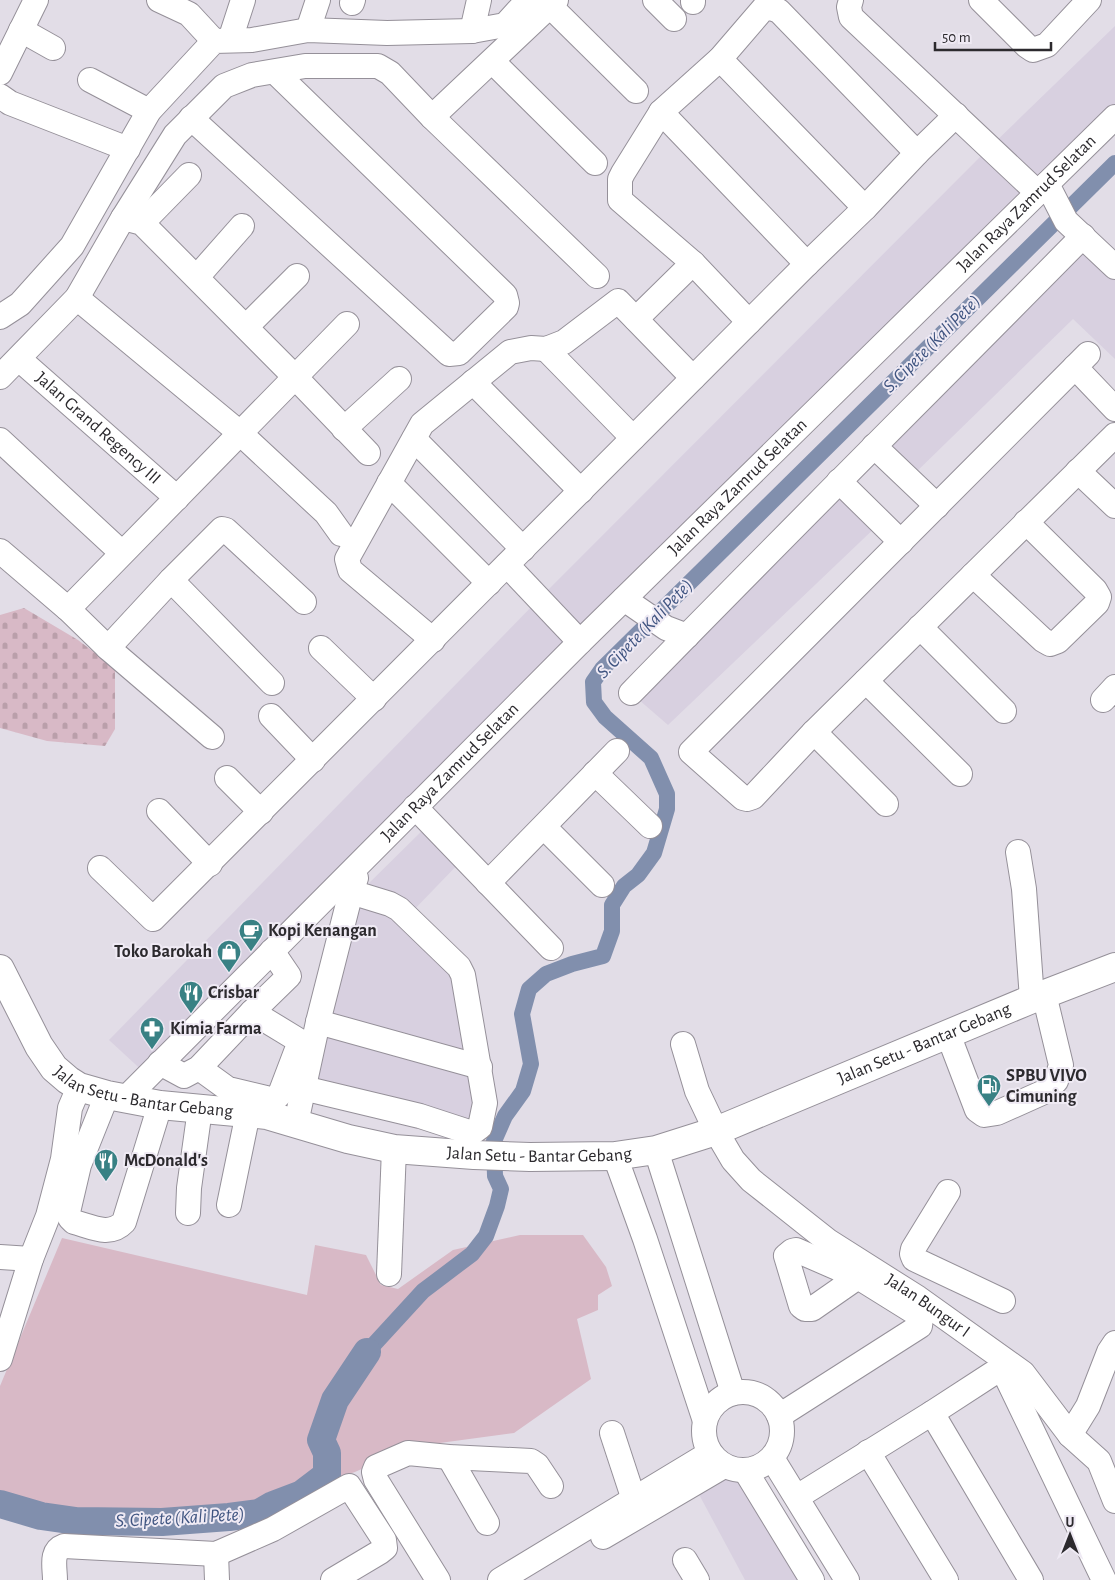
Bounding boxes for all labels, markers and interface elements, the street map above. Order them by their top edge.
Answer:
scale bar [935,20,1051,52]
text: 50 m [942,30,971,45]
street label: Jalan Raya Zamrud Selatan [954,132,1100,275]
water label: S. Cipete (Kali Pete) [880,292,984,396]
street label: Jalan Grand Regency III [32,369,164,488]
street label: Jalan Raya Zamrud Selatan [665,415,811,559]
water label: S. Cipete (Kali Pete) [593,576,697,682]
street label: Jalan Raya Zamrud Selatan [378,700,522,845]
cafe icon: Kopi Kenangan [238,918,264,952]
place label: Kopi Kenangan [268,922,377,940]
shop icon: Toko Barokah [216,939,242,973]
place label: Toko Barokah [114,943,212,961]
restaurant icon: Crisbar [178,980,204,1014]
place label: Crisbar [208,984,260,1002]
street label: Jalan Setu - Bantar Gebang [835,1000,1014,1088]
pharmacy icon: Kimia Farma [139,1016,165,1050]
place label: Kimia Farma [170,1020,262,1038]
street label: Jalan Setu - Bantar Gebang [50,1063,234,1121]
place label: SPBU VIVO Cimuning [1006,1067,1087,1106]
fuel station icon: SPBU VIVO Cimuning [976,1073,1002,1107]
street label: Jalan Setu - Bantar Gebang [446,1144,633,1166]
restaurant icon: McDonald's [93,1148,119,1182]
place label: McDonald's [124,1152,208,1170]
street label: Jalan Bungur I [882,1271,973,1341]
water label: S. Cipete (Kali Pete) [115,1505,245,1531]
north arrow [1045,1510,1095,1560]
text: U [1066,1516,1075,1530]

